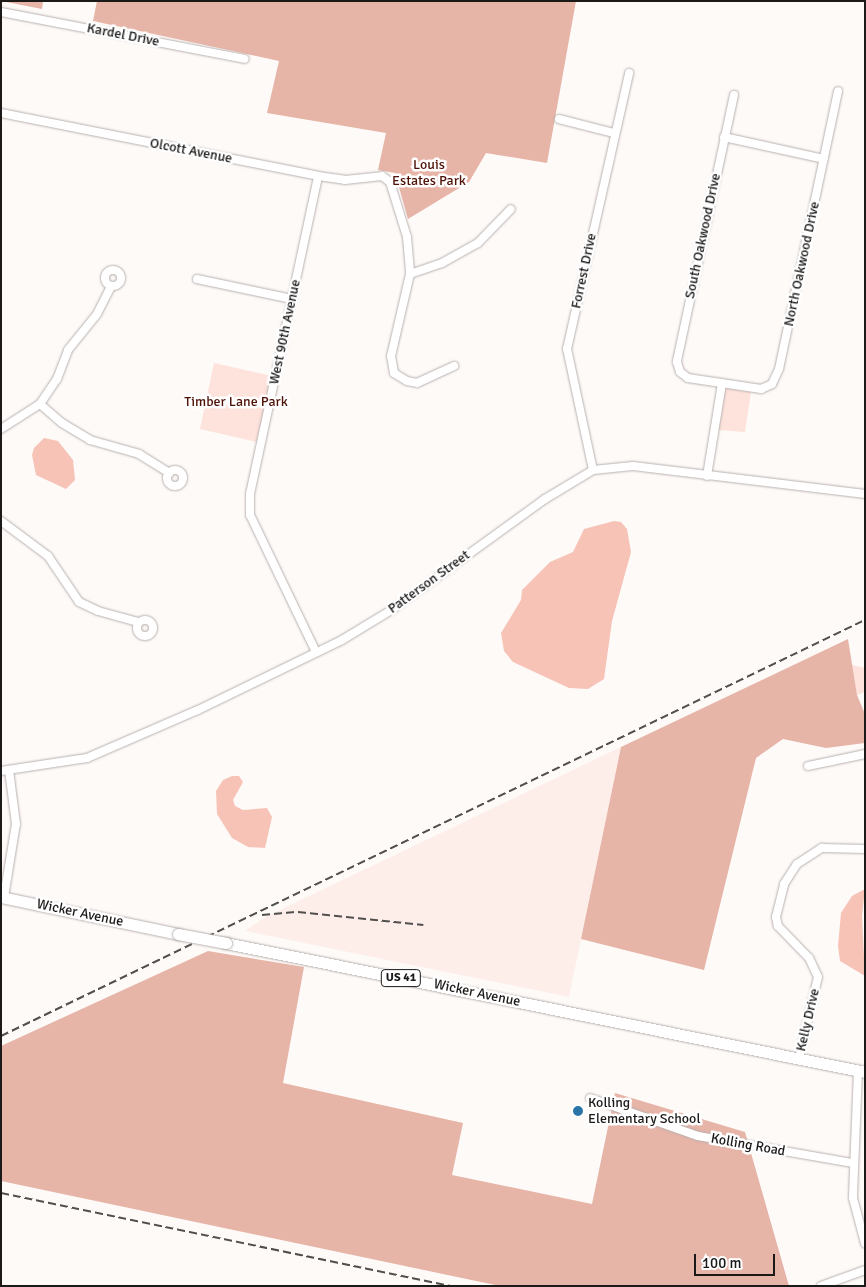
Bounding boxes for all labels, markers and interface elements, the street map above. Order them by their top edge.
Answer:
street label: Kardel Drive [85,20,161,50]
street label: Olcott Avenue [148,135,234,167]
park label: Louis Estates Park [392,157,466,190]
street label: South Oakwood Drive [682,172,724,300]
street label: North Oakwood Drive [781,200,823,328]
street label: Forrest Drive [568,232,600,310]
street label: West 90th Avenue [266,278,304,386]
park label: Timber Lane Park [184,394,288,410]
street label: Patterson Street [385,547,473,617]
street label: Wicker Avenue [35,896,125,930]
road number: US 41 [380,968,422,988]
street label: Wicker Avenue [432,976,522,1010]
street label: Kelly Drive [793,987,823,1053]
place label: Kolling Elementary School [588,1095,701,1128]
marker: Kolling Elementary School [572,1105,584,1117]
street label: Kolling Road [709,1130,787,1160]
scale bar [696,1244,777,1276]
text: 100 m [702,1254,742,1272]

